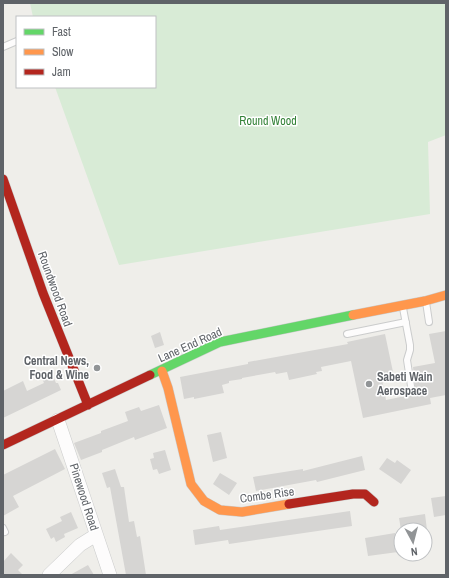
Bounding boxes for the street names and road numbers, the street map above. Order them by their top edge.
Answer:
street label: Roundwood Road [34,249,76,329]
street label: Lane End Road [156,324,224,366]
street label: Pinewood Road [66,461,102,533]
street label: Combe Rise [239,483,295,507]

